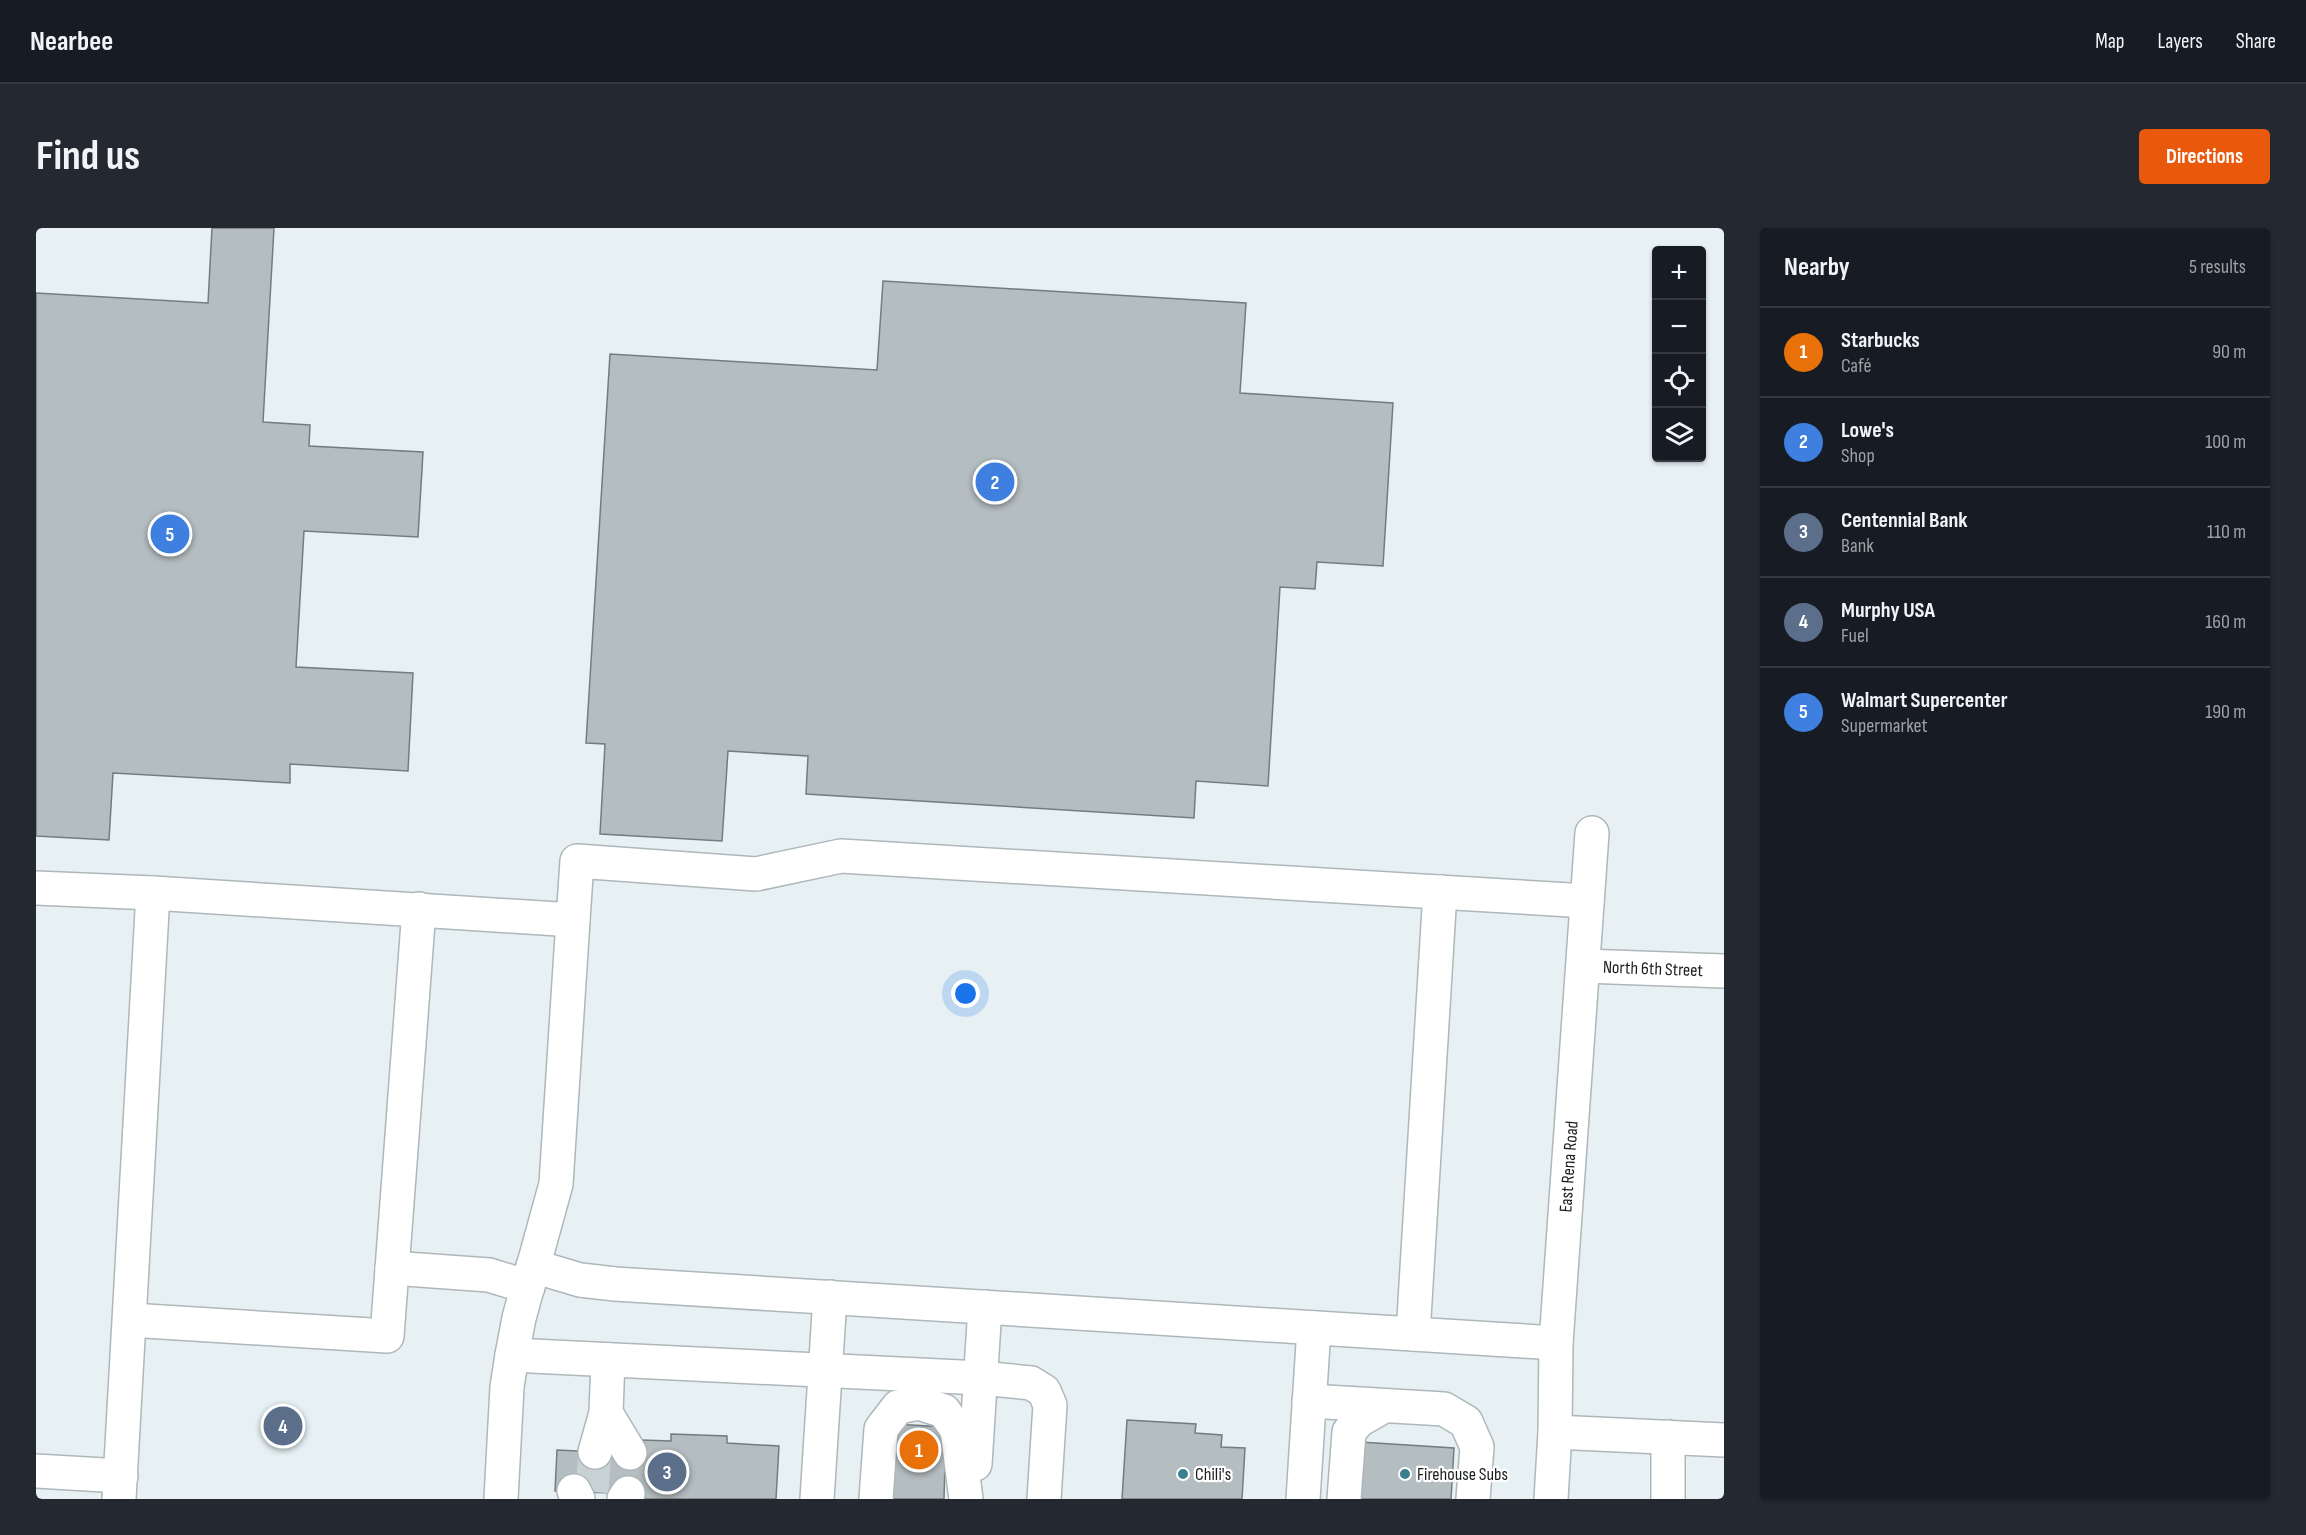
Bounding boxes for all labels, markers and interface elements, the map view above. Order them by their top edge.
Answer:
text: Nearbee [30,25,113,58]
text: Map [2095,29,2124,54]
text: Layers [2157,29,2203,54]
text: Share [2236,29,2276,54]
button: Directions [2139,129,2270,184]
text: Find us [36,131,140,182]
map controls [1652,246,1706,462]
button: + [1652,246,1706,300]
text: Nearby [1784,252,1850,283]
text: 5 results [2189,255,2246,279]
button: − [1652,300,1706,354]
text: Starbucks [1841,327,1920,354]
text: 1 [1800,340,1807,364]
text: 90 m [2212,340,2246,364]
button: locate [1652,354,1706,408]
text: Café [1841,354,1871,378]
button: layers [1652,408,1706,462]
text: Lowe's [1841,417,1894,444]
text: 2 [1799,430,1808,454]
text: 100 m [2205,430,2246,454]
text: Shop [1841,444,1875,468]
pin: 2 [976,460,1014,504]
text: Centennial Bank [1841,507,1968,534]
pin: 5 [150,512,190,556]
text: 3 [1799,520,1808,544]
text: 110 m [2207,520,2246,544]
text: Bank [1841,534,1874,558]
text: Murphy USA [1841,597,1935,624]
text: 4 [1799,610,1808,634]
text: 160 m [2205,610,2246,634]
text: Fuel [1841,624,1869,648]
text: Walmart Supercenter [1841,687,2007,714]
text: 5 [1799,700,1808,724]
text: 190 m [2205,700,2246,724]
text: Supermarket [1841,714,1928,738]
street label: North 6th Street [1603,957,1704,981]
your location [951,979,980,1008]
street label: East Rena Road [1555,1120,1583,1213]
pin: 4 [264,1404,302,1448]
pin: 1 [900,1428,938,1472]
pin: 3 [648,1450,686,1494]
place label: Chili's [1195,1464,1231,1485]
place label: Firehouse Subs [1417,1464,1508,1485]
marker: Chili's [1176,1467,1190,1481]
marker: Firehouse Subs [1398,1467,1412,1481]

